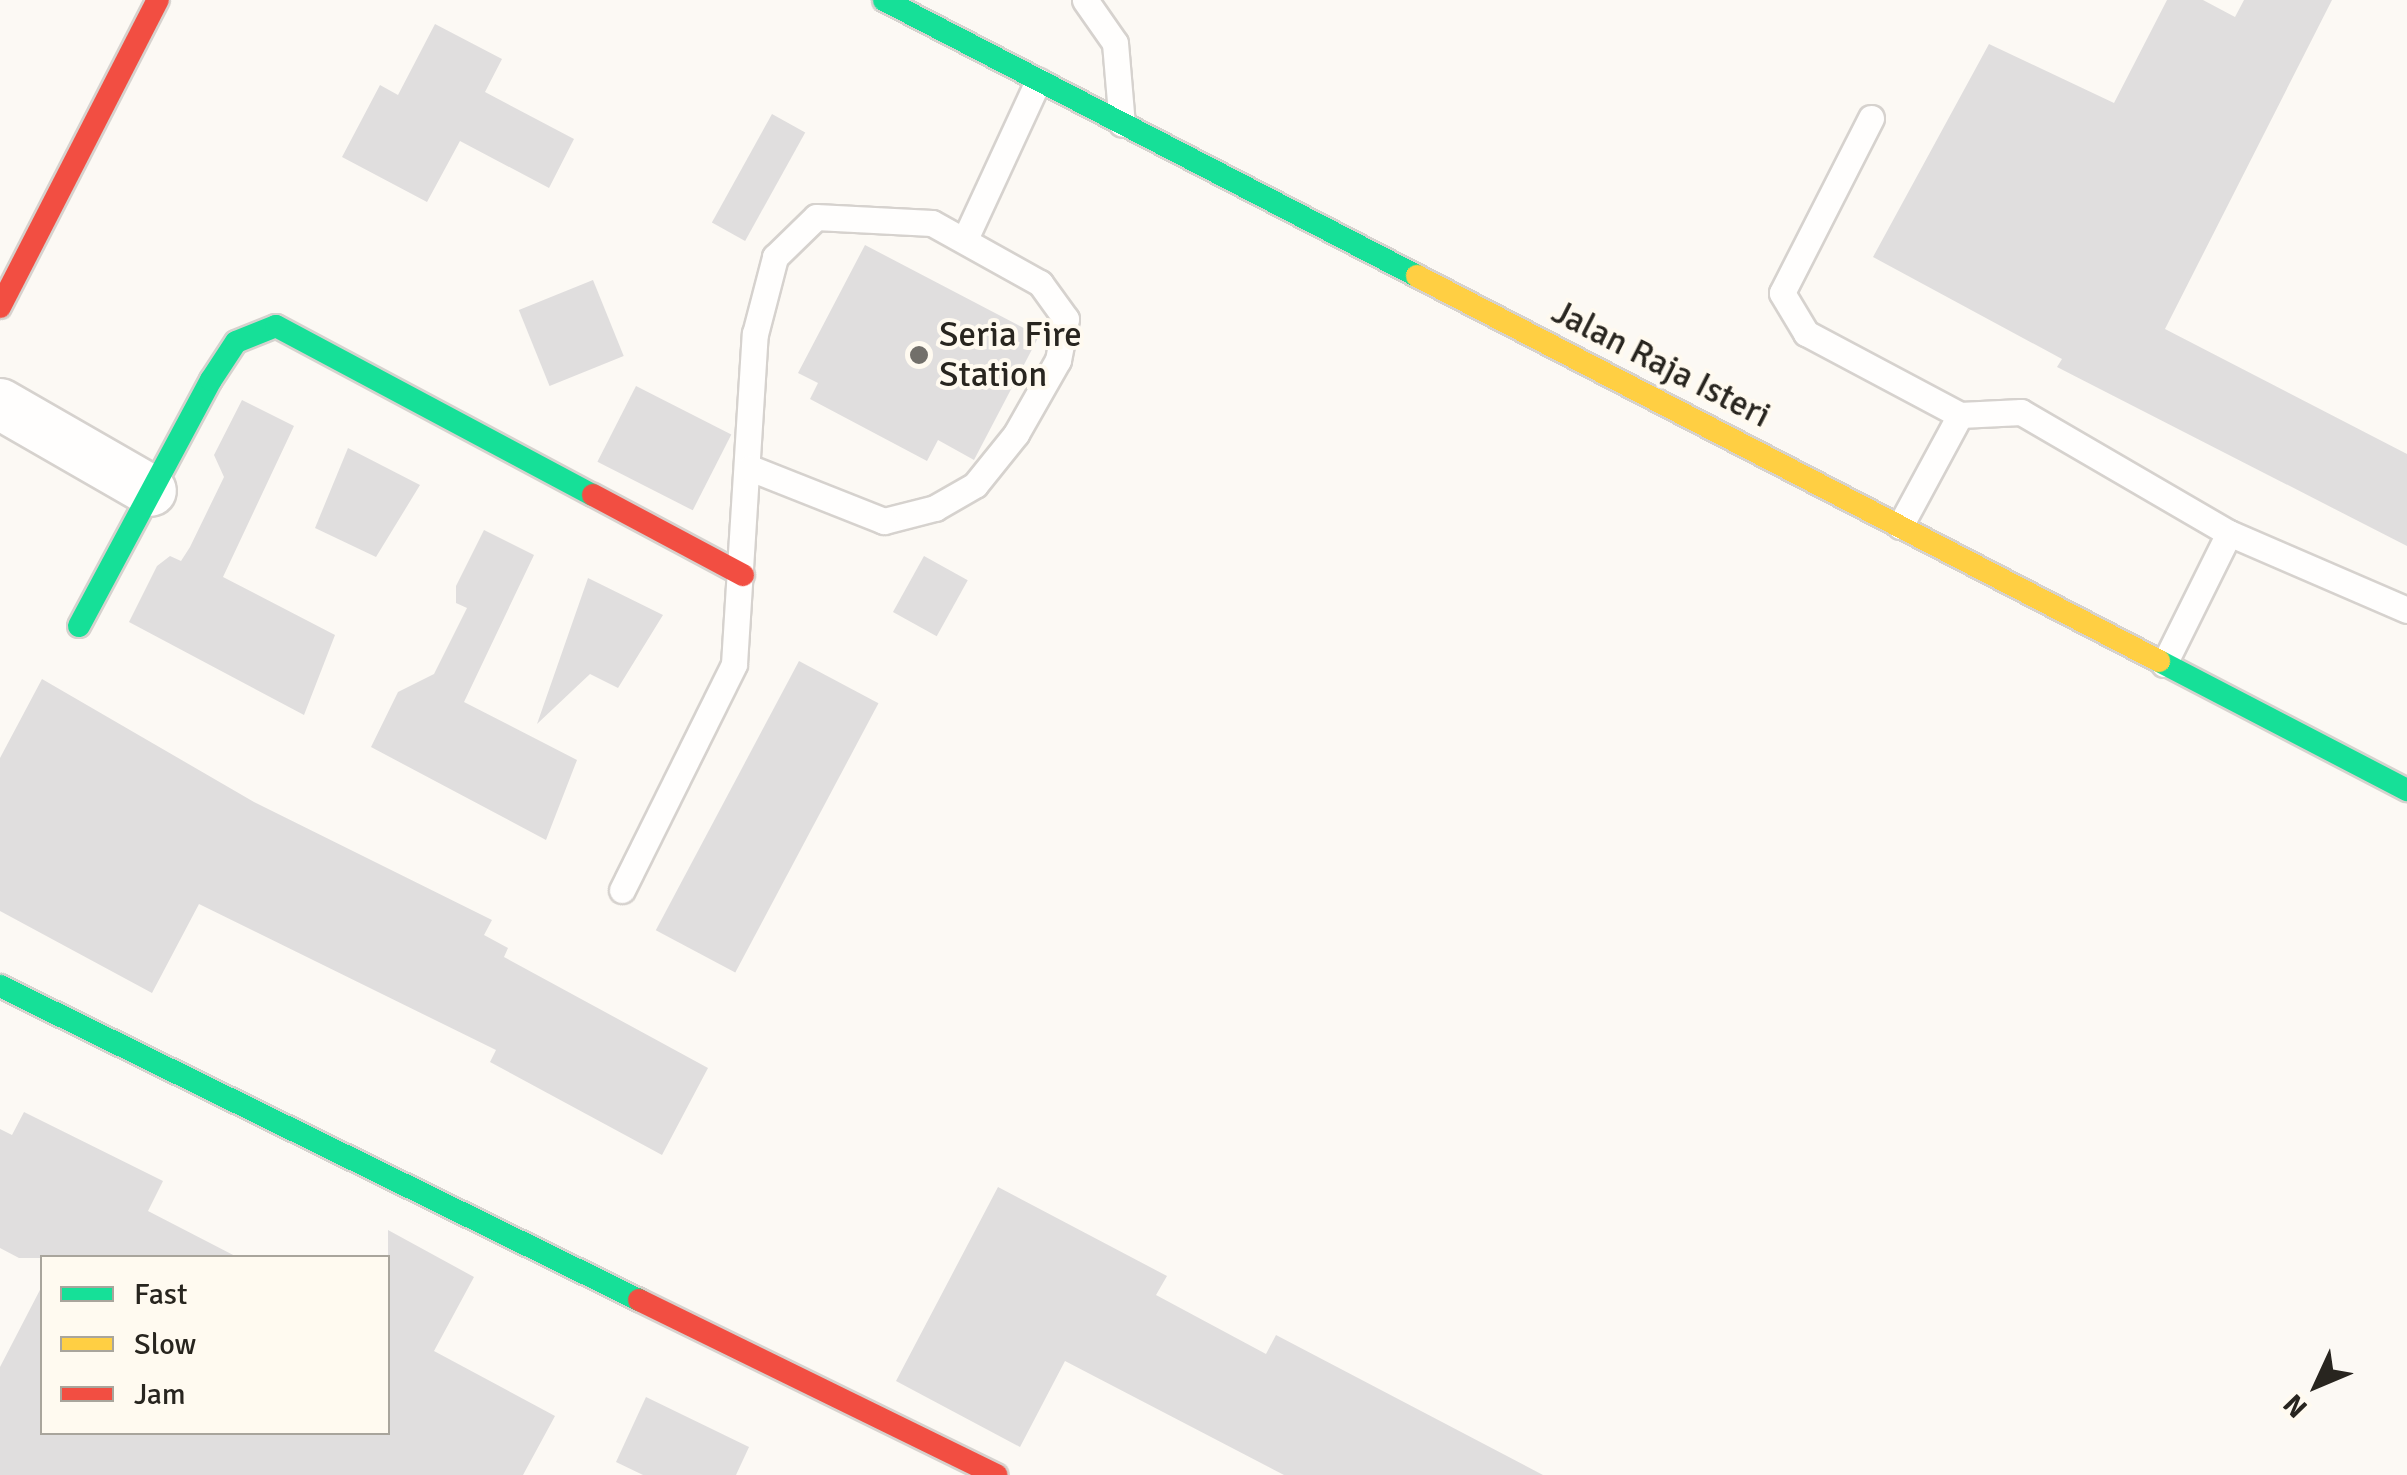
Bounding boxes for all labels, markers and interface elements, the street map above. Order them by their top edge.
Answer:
street label: Jalan Raja Isteri [1545,291,1777,437]
place label: Seria Fire Station [939,314,1082,396]
marker: Seria Fire Station [908,344,930,366]
legend [40,1255,390,1435]
text: Fast [134,1276,187,1313]
text: Slow [134,1326,196,1363]
north arrow [2267,1335,2367,1435]
text: Jam [134,1376,186,1413]
text: N [2276,1387,2314,1425]

